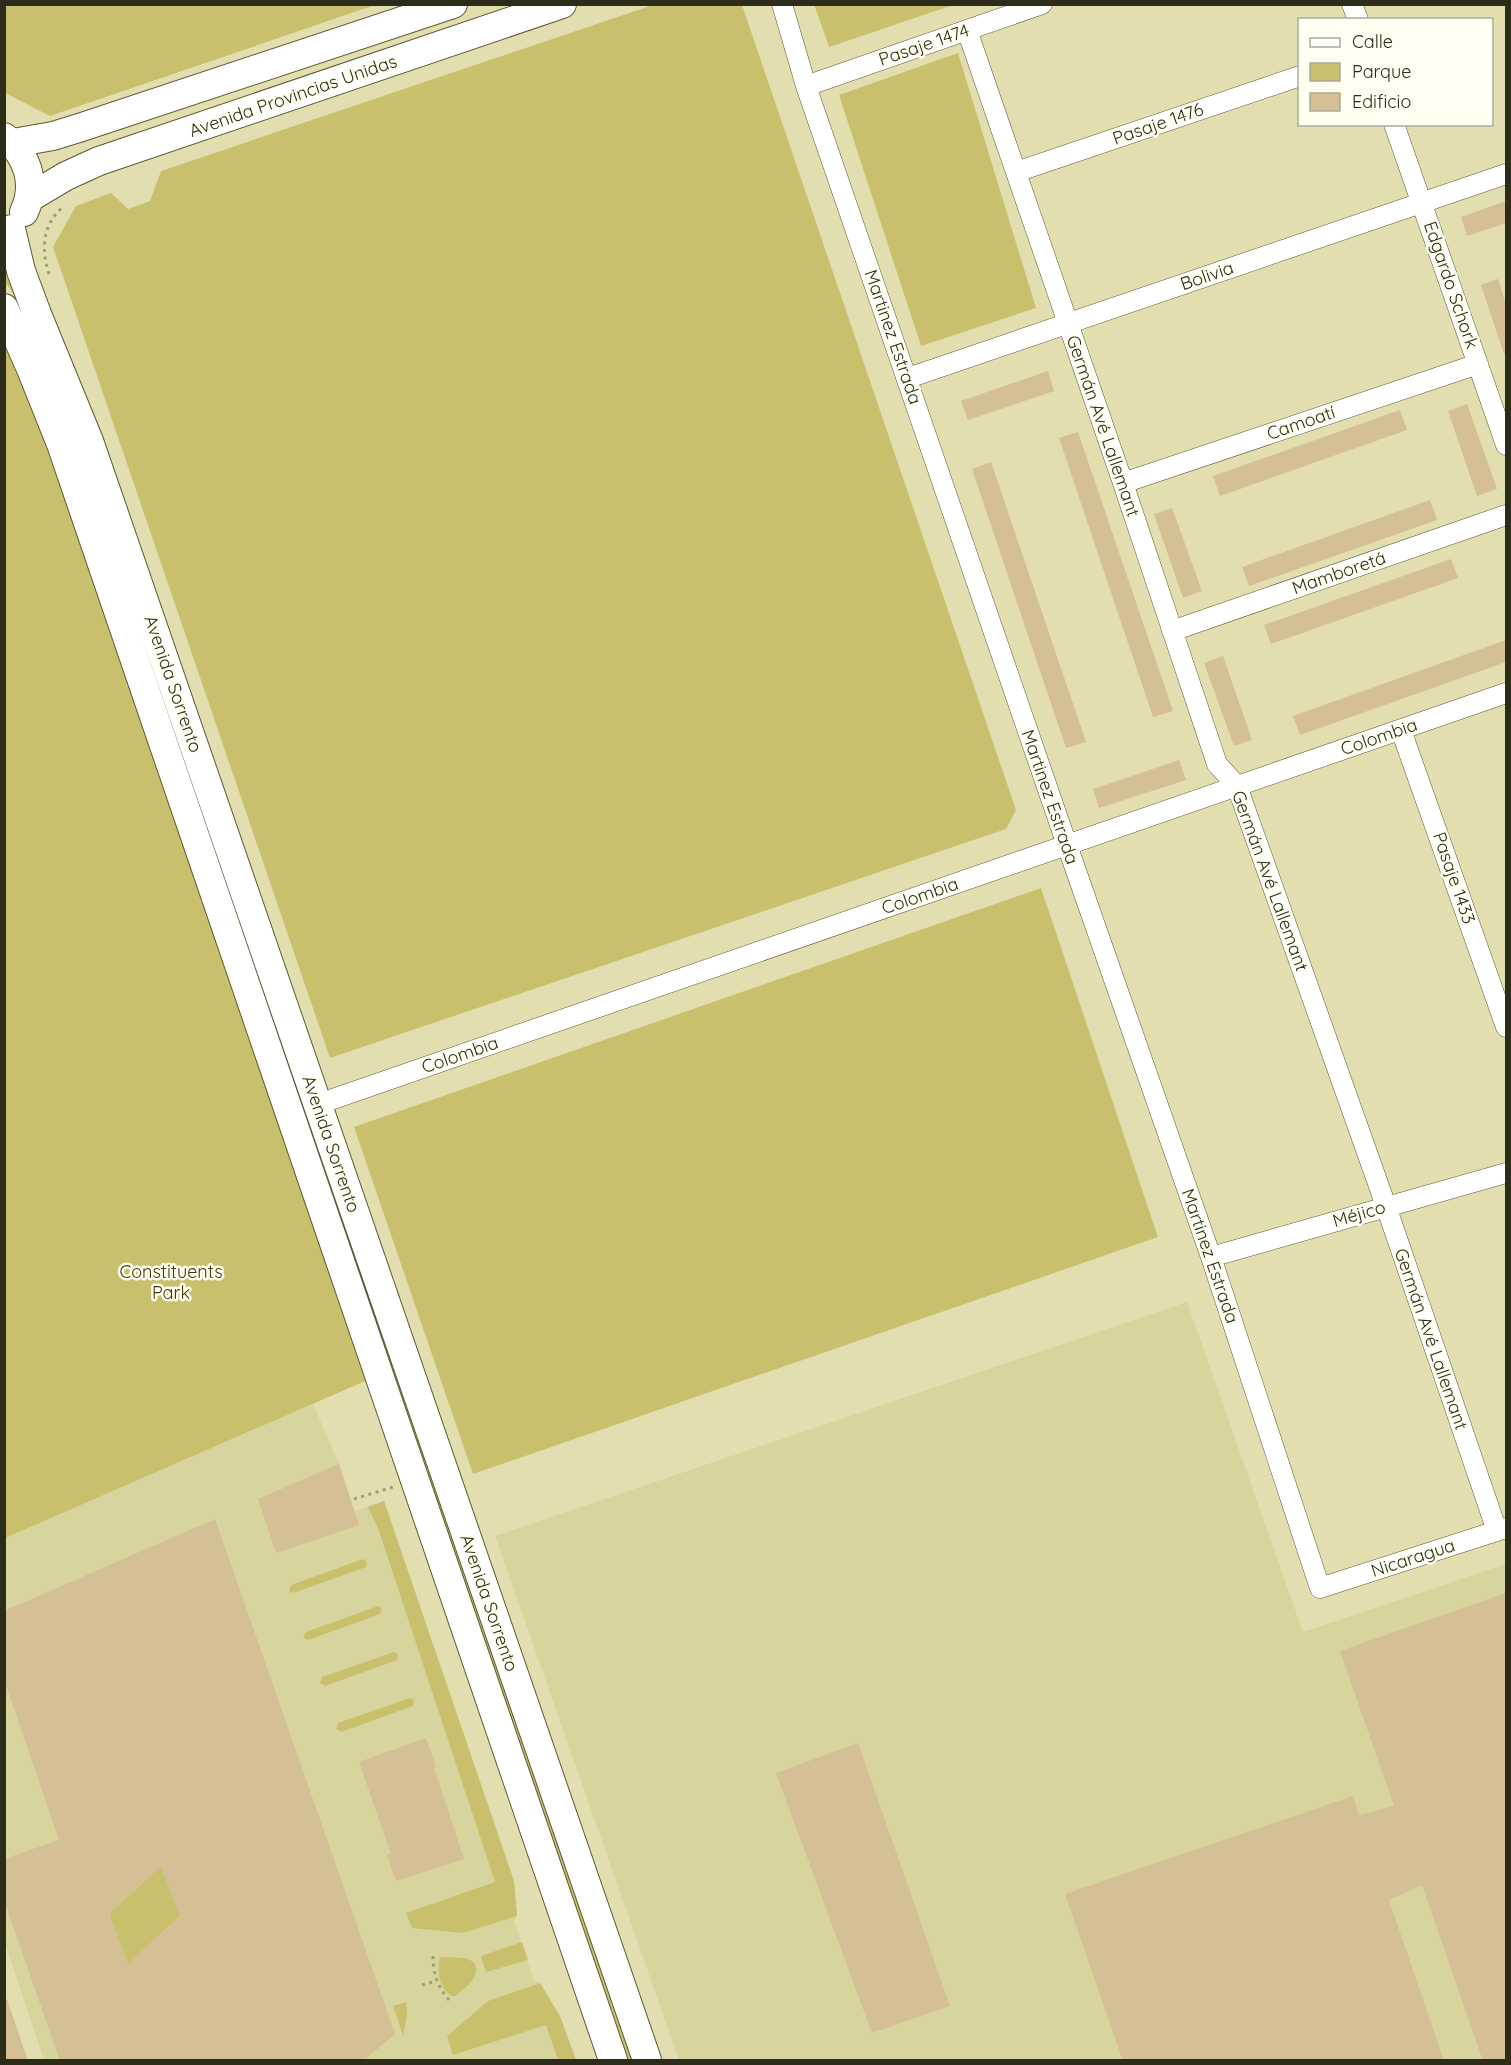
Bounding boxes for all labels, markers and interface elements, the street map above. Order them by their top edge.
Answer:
street label: Pasaje 1474 [875,18,972,71]
legend [1298,18,1493,126]
text: Calle [1352,30,1393,53]
street label: Avenida Provincias Unidas [186,49,400,142]
text: Parque [1352,60,1411,83]
text: Edificio [1352,90,1411,113]
street label: Pasaje 1476 [1109,97,1207,150]
street label: Edgardo Schork [1419,218,1484,352]
street label: Bolivia [1177,256,1237,295]
street label: Martinez Estrada [860,266,927,407]
street label: Germán Avé Lallemant [1062,332,1145,520]
street label: Camoatí [1264,400,1338,445]
street label: Mamboretá [1289,546,1389,599]
street label: Avenida Sorrento [139,612,208,755]
street label: Colombia [1337,713,1420,760]
street label: Martinez Estrada [1017,726,1084,867]
street label: Germán Avé Lallemant [1227,787,1314,974]
street label: Pasaje 1433 [1428,829,1481,927]
street label: Colombia [878,872,961,919]
street label: Colombia [418,1031,501,1078]
street label: Avenida Sorrento [297,1072,366,1215]
street label: Martinez Estrada [1177,1185,1244,1326]
street label: Méjico [1330,1195,1388,1232]
street label: Germán Avé Lallemant [1390,1245,1473,1433]
park label: Constituents Park [119,1260,223,1304]
street label: Avenida Sorrento [455,1531,524,1674]
street label: Nicaragua [1368,1533,1458,1582]

